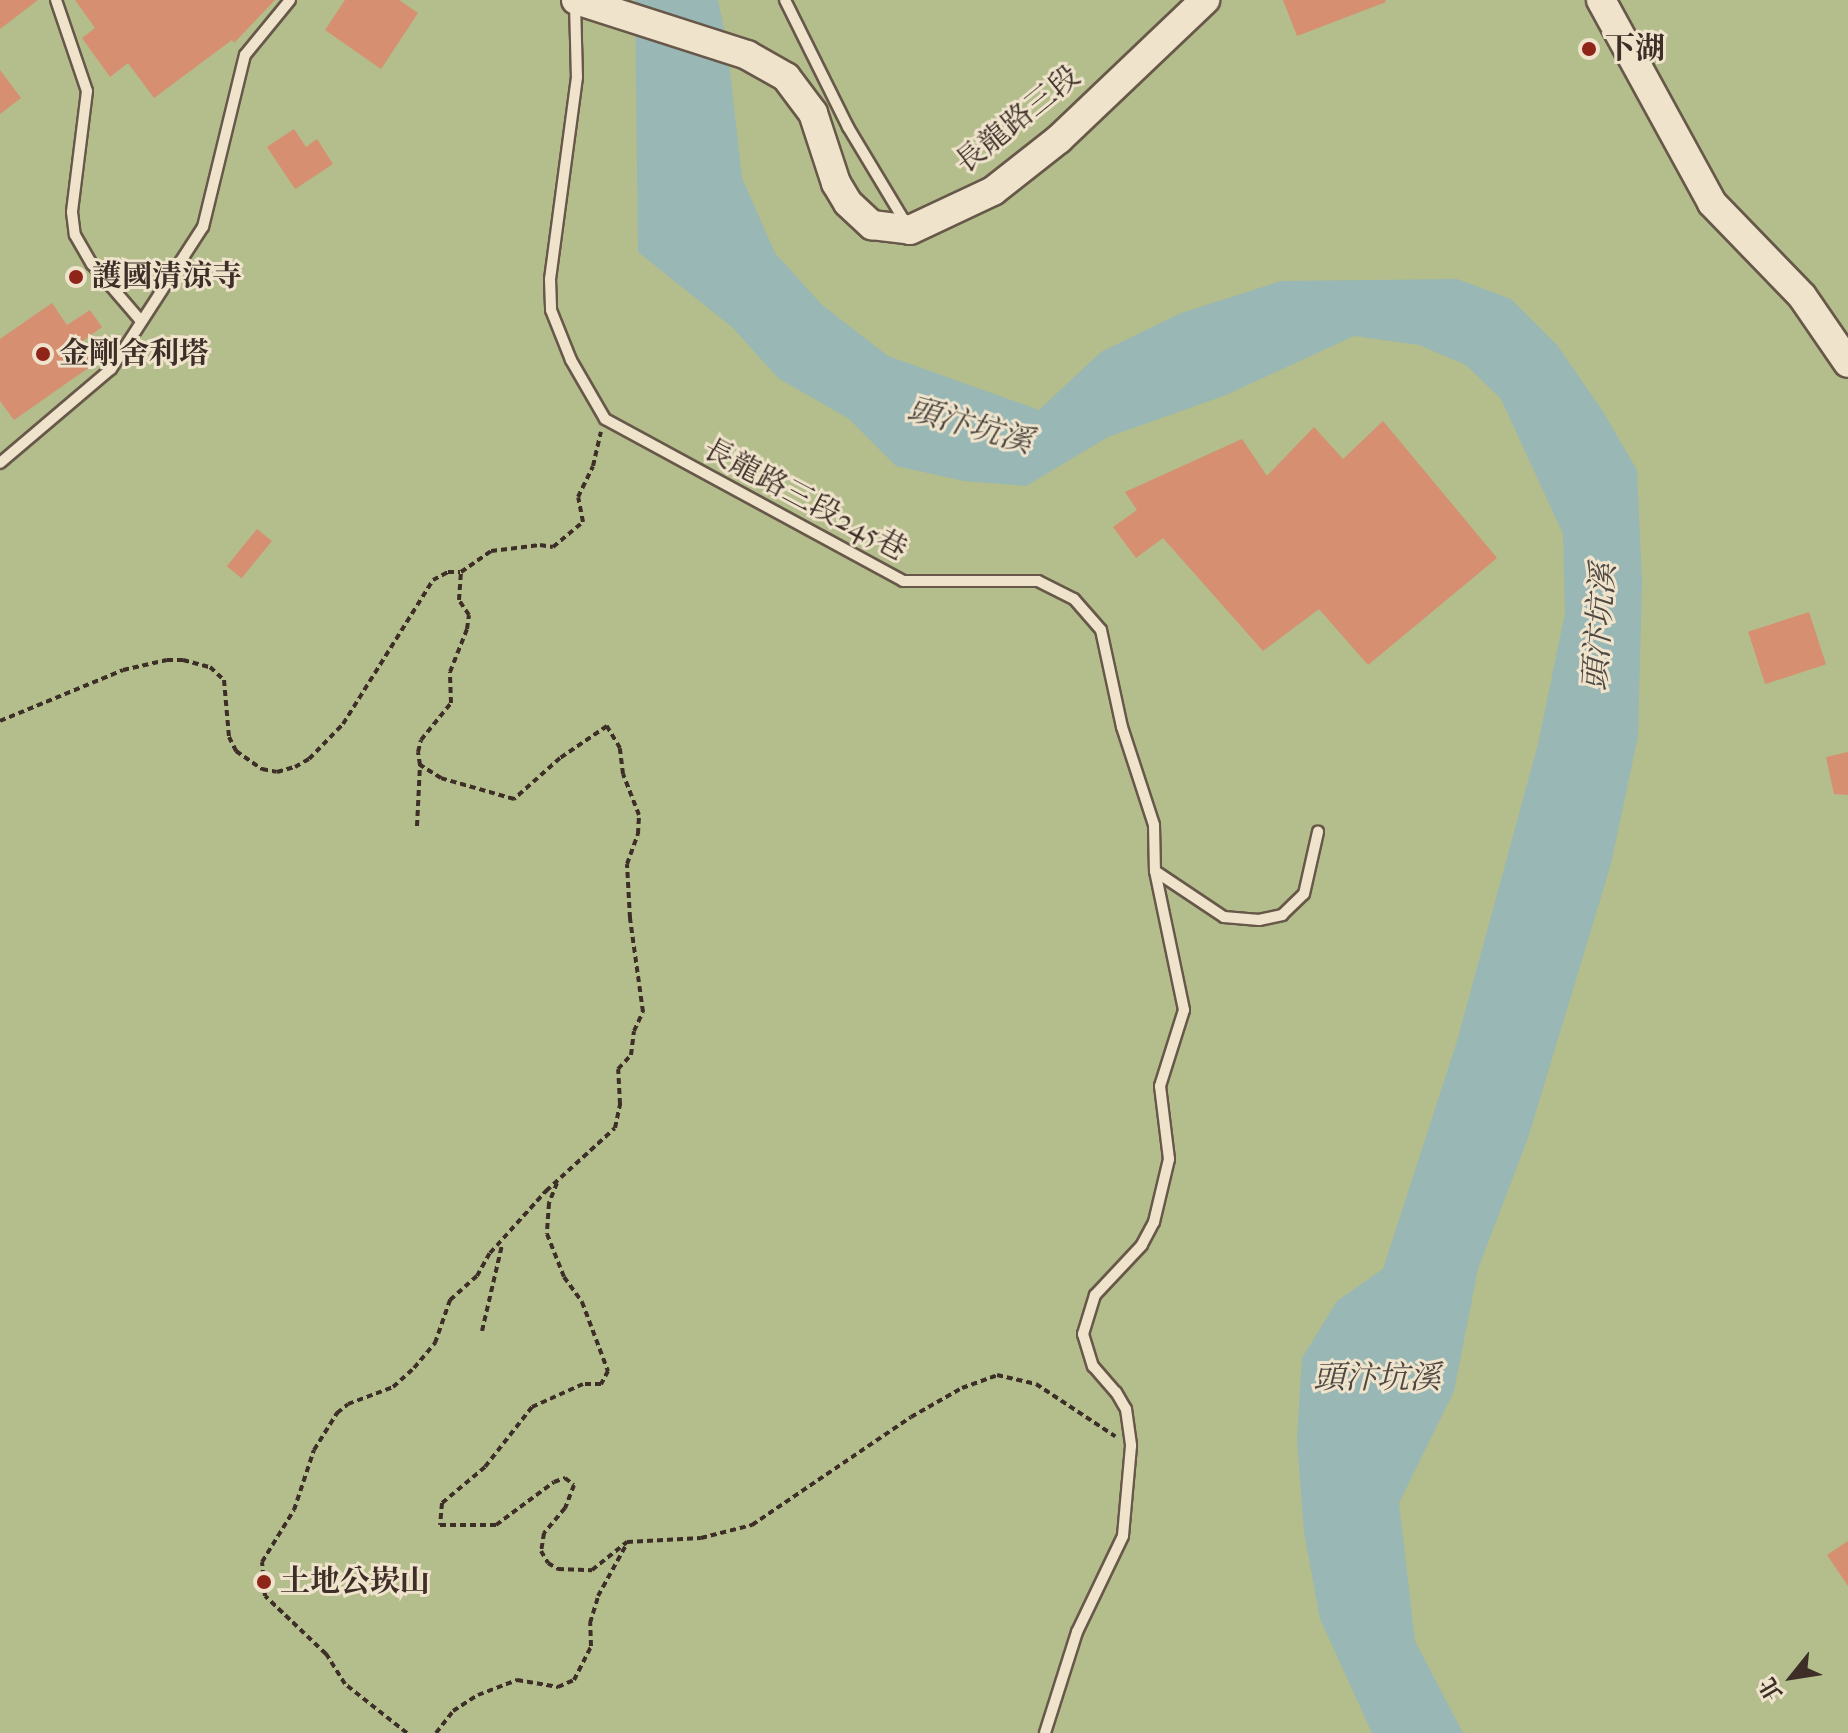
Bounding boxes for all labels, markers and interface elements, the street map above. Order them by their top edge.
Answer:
place label: 下湖 [1605,31,1665,67]
marker: 下湖 [1580,40,1598,58]
street label: 長龍路三段 [948,59,1088,181]
place label: 護國清涼寺 [92,259,242,295]
marker: 護國清涼寺 [67,268,85,286]
place label: 金剛舍利塔 [59,336,209,372]
marker: 金剛舍利塔 [34,345,52,363]
water label: 頭汴坑溪 [903,390,1037,462]
street label: 長龍路三段245巷 [697,431,913,569]
water label: 頭汴坑溪 [1576,562,1624,692]
water label: 頭汴坑溪 [1313,1359,1441,1397]
place label: 土地公崁山 [280,1564,430,1600]
marker: 土地公崁山 [255,1573,273,1591]
north arrow [1752,1637,1832,1717]
text: 北 [1754,1673,1788,1705]

